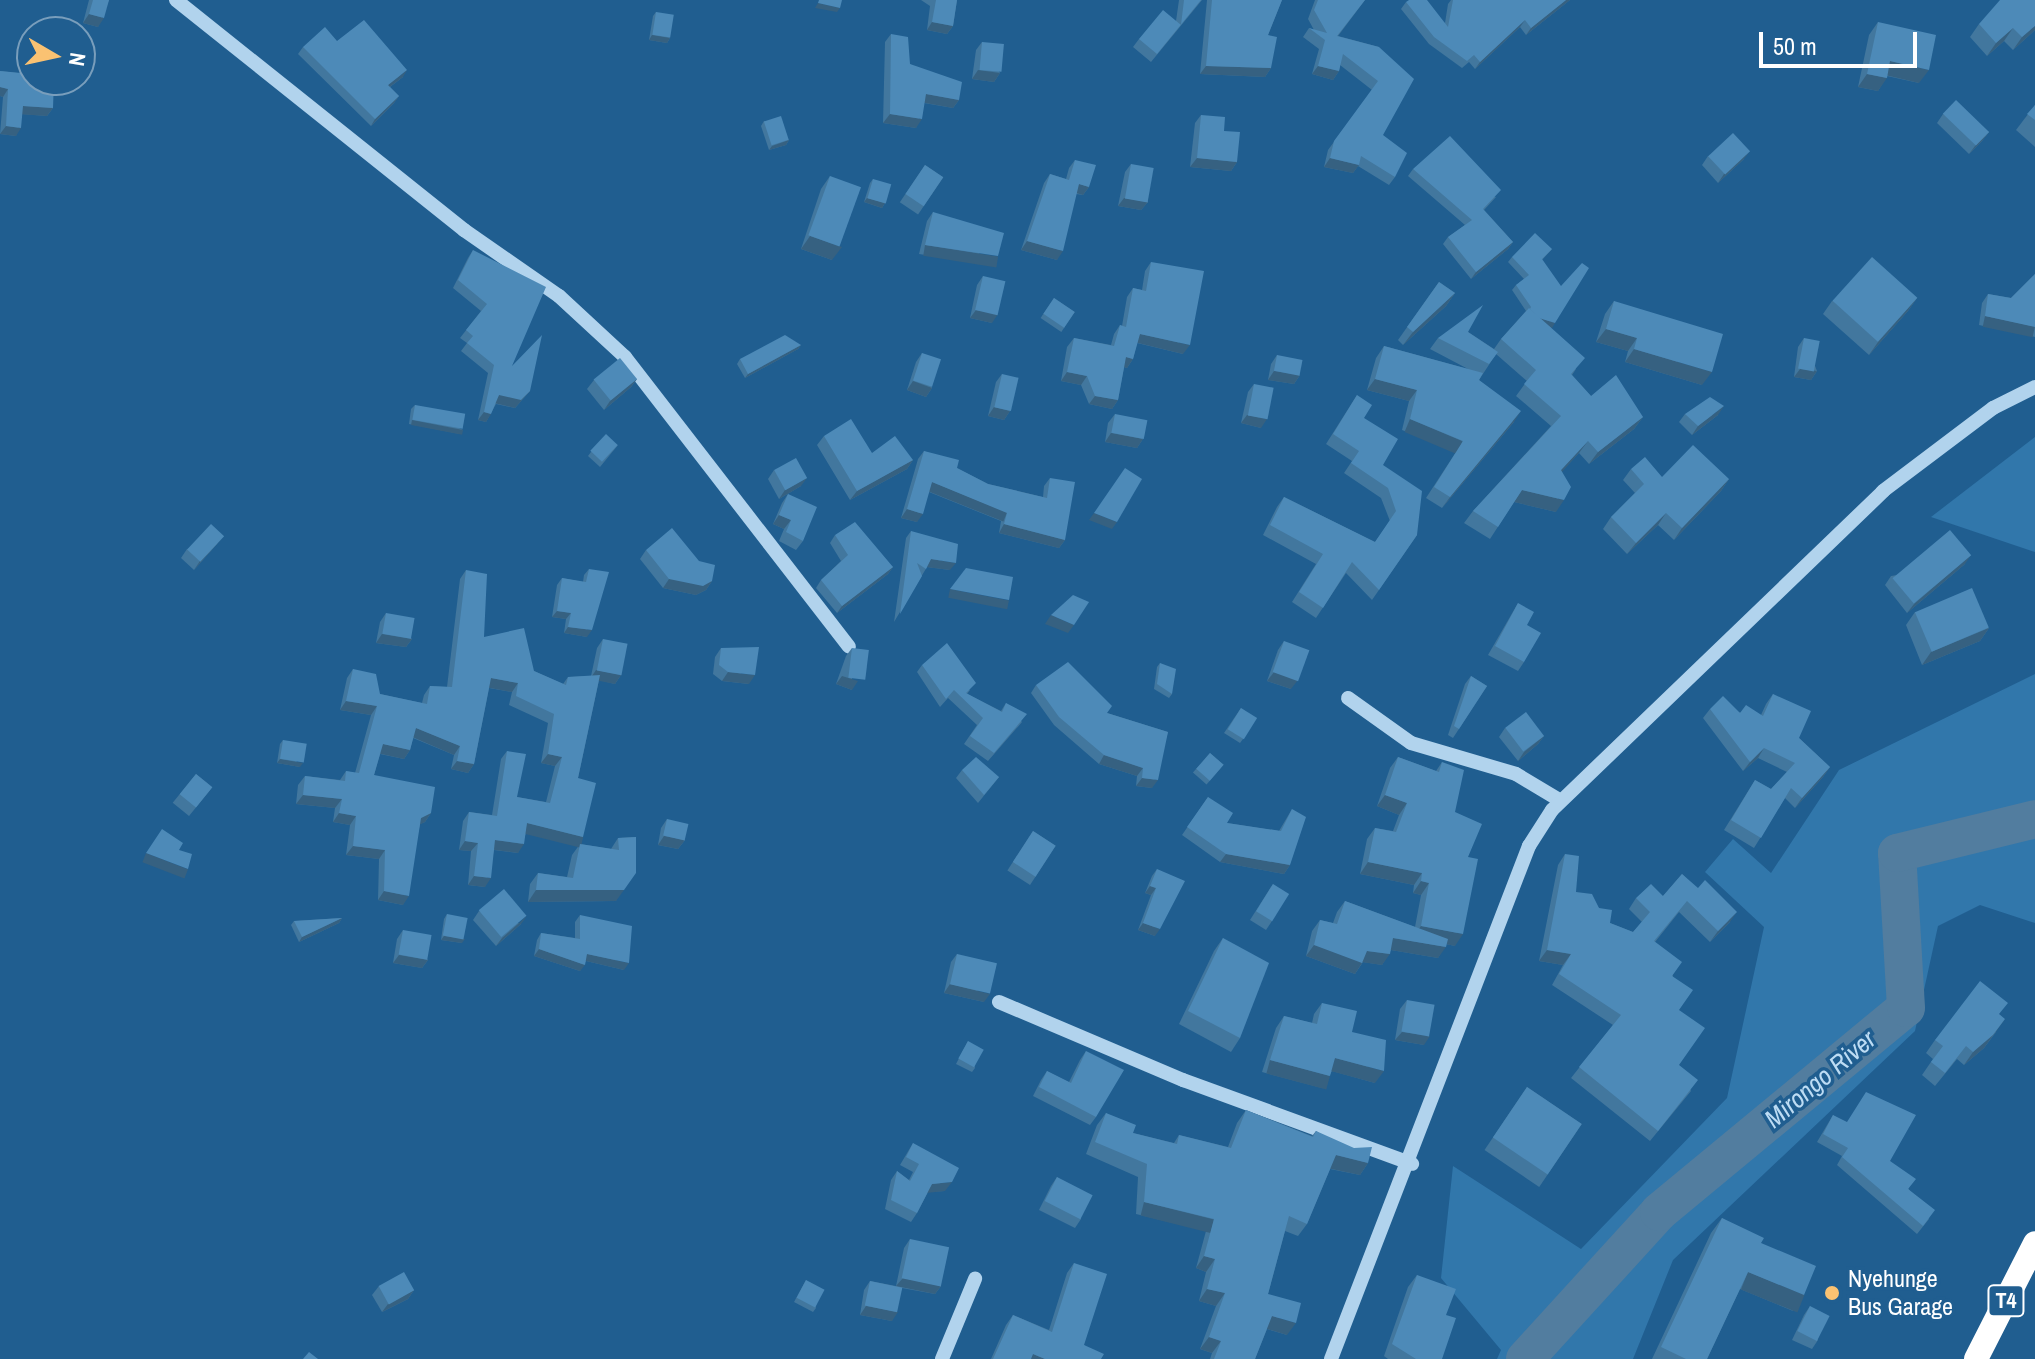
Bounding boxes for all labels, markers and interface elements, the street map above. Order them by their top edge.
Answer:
north arrow [16,16,96,96]
scale bar [1763,16,1921,66]
text: 50 m [1773,30,1817,62]
text: N [62,51,94,68]
water label: Mirongo River [1758,1024,1882,1134]
place label: Nyehunge Bus Garage [1848,1265,1953,1321]
road number: T4 [1986,1283,2026,1319]
marker: Nyehunge Bus Garage [1823,1284,1841,1302]

